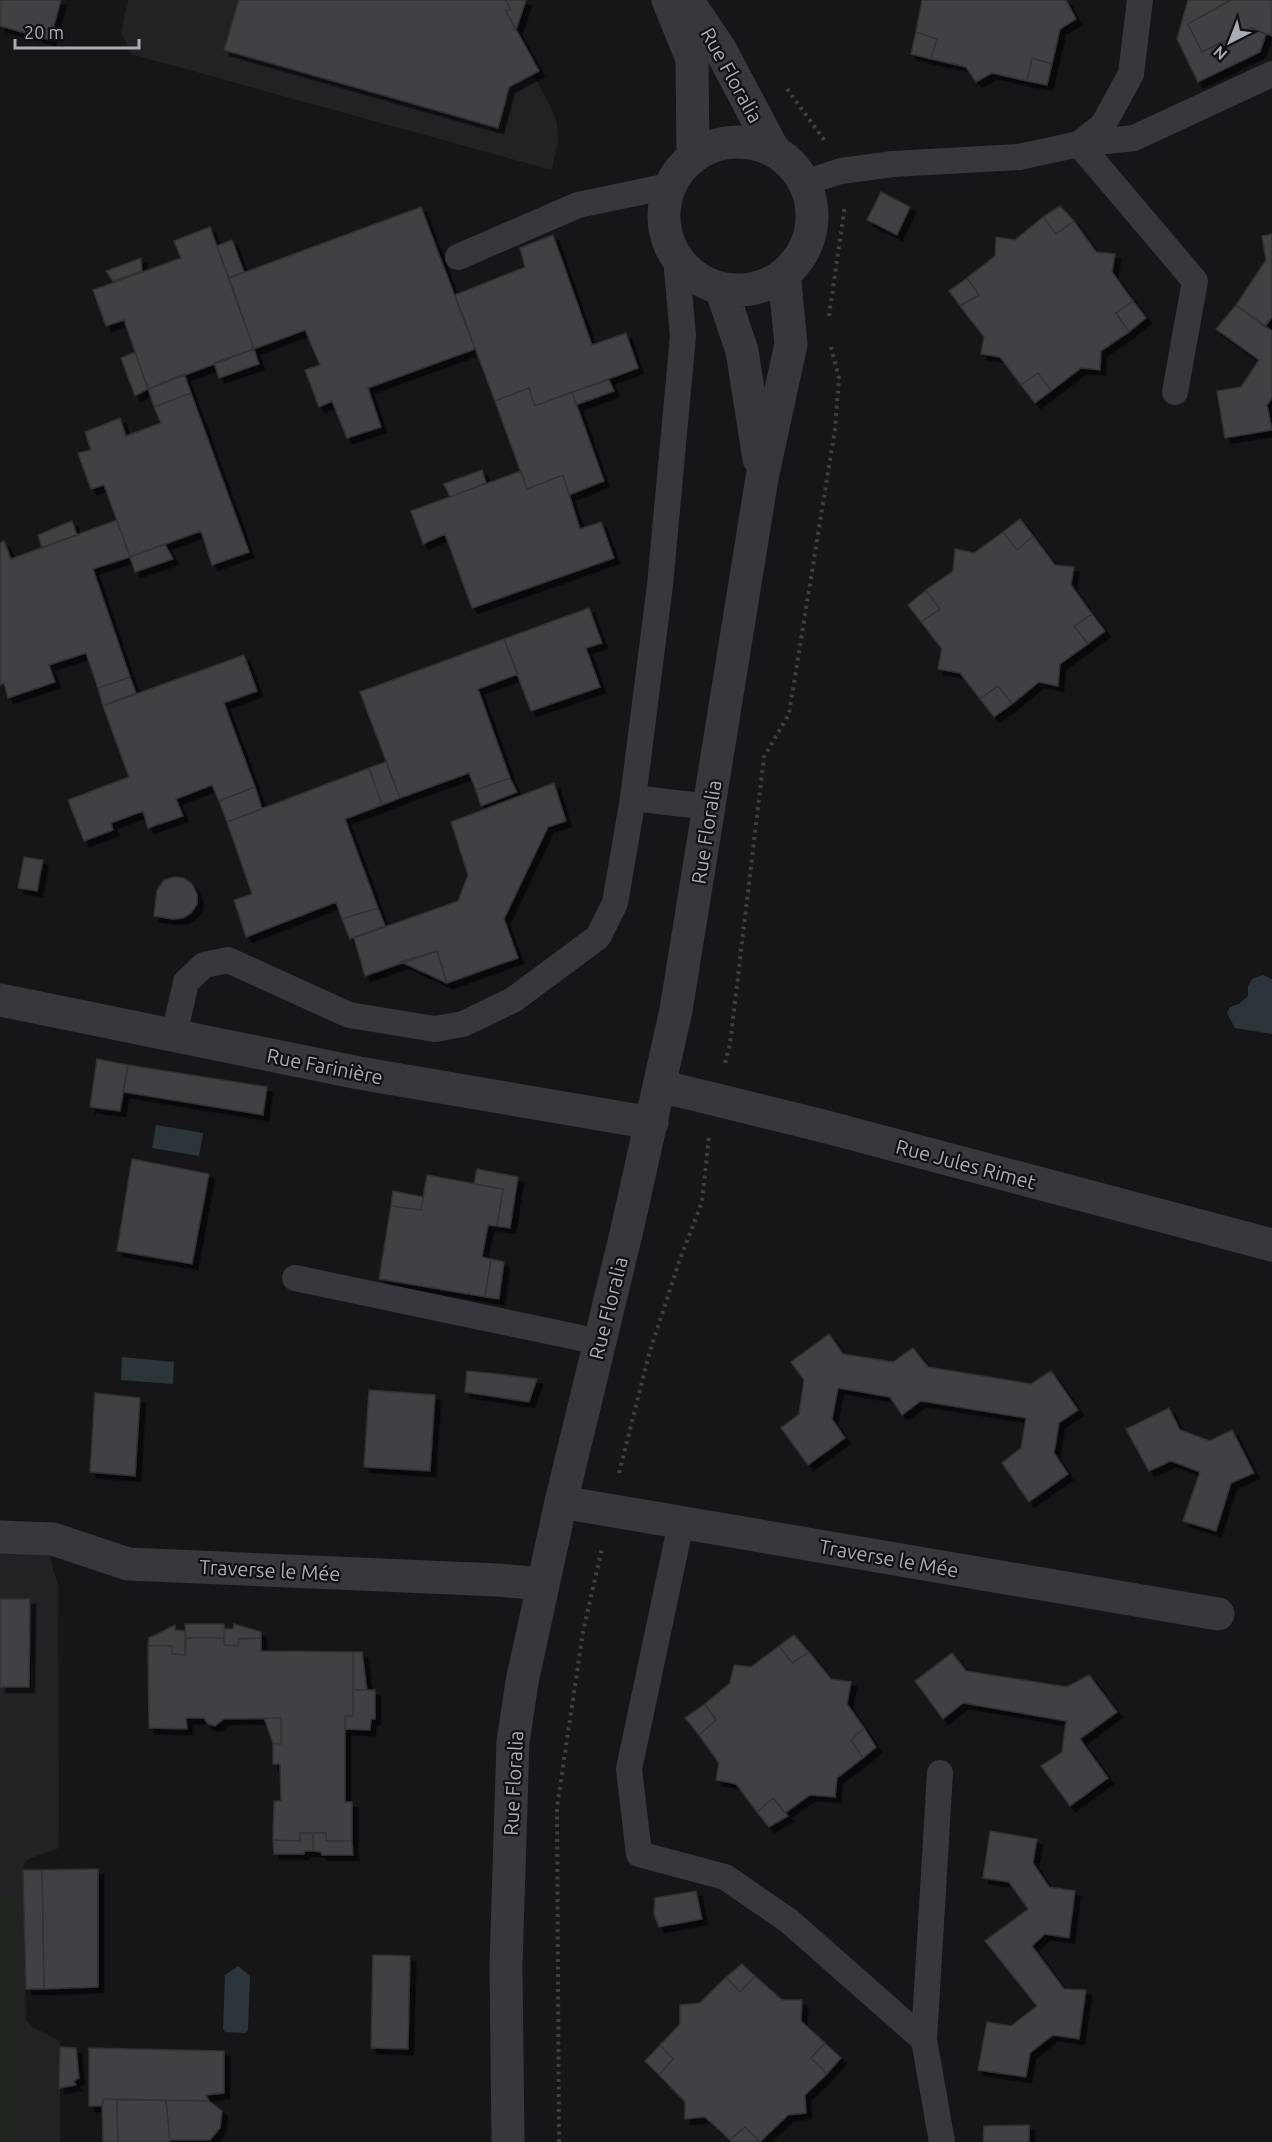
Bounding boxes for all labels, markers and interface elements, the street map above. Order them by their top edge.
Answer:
scale bar [15,12,140,50]
north arrow [1200,12,1260,72]
text: 20 m [24,22,64,42]
street label: Rue Floralia [696,23,768,127]
text: N [1210,42,1230,64]
street label: Rue Floralia [686,778,726,886]
street label: Rue Farinière [265,1043,385,1089]
street label: Rue Jules Rimet [894,1134,1039,1194]
street label: Rue Floralia [584,1254,632,1362]
street label: Traverse le Mée [817,1534,961,1582]
street label: Traverse le Mée [199,1555,341,1585]
street label: Rue Floralia [499,1730,527,1836]

